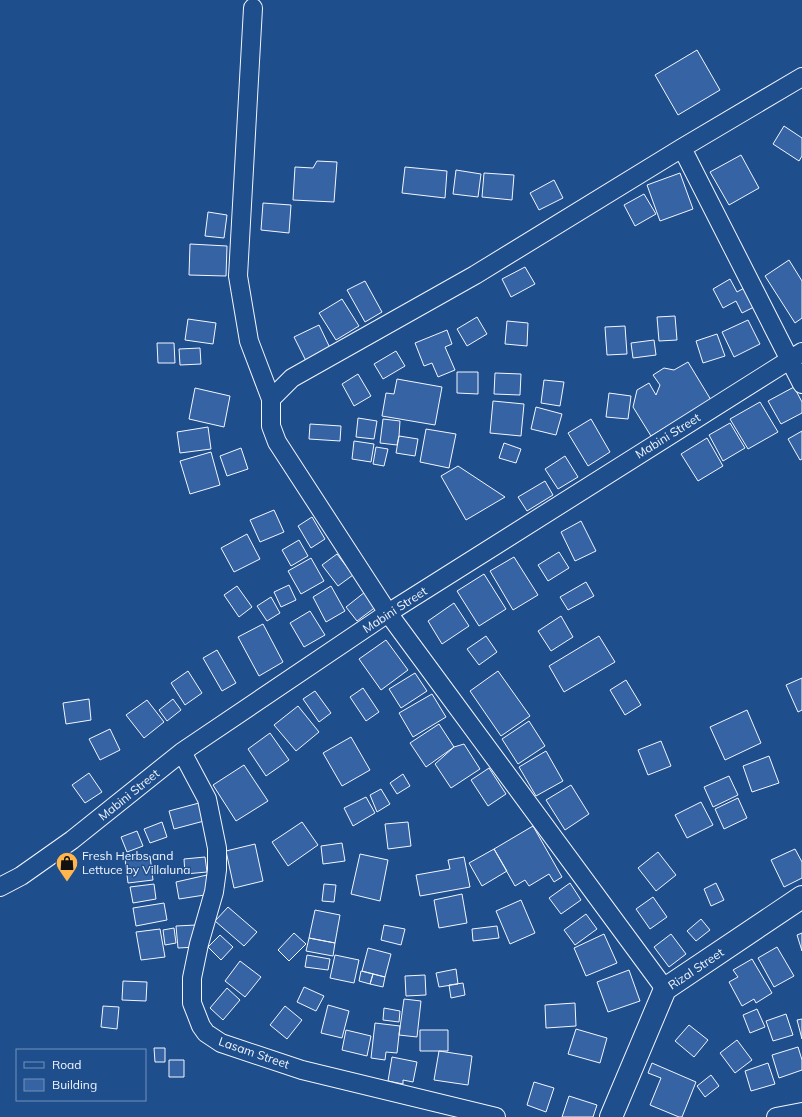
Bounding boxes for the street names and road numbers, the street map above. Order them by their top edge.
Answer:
street label: Mabini Street [632,410,703,461]
street label: Mabini Street [360,583,430,636]
street label: Mabini Street [95,766,162,824]
street label: Rizal Street [665,945,726,993]
street label: Lasam Street [217,1033,291,1072]

